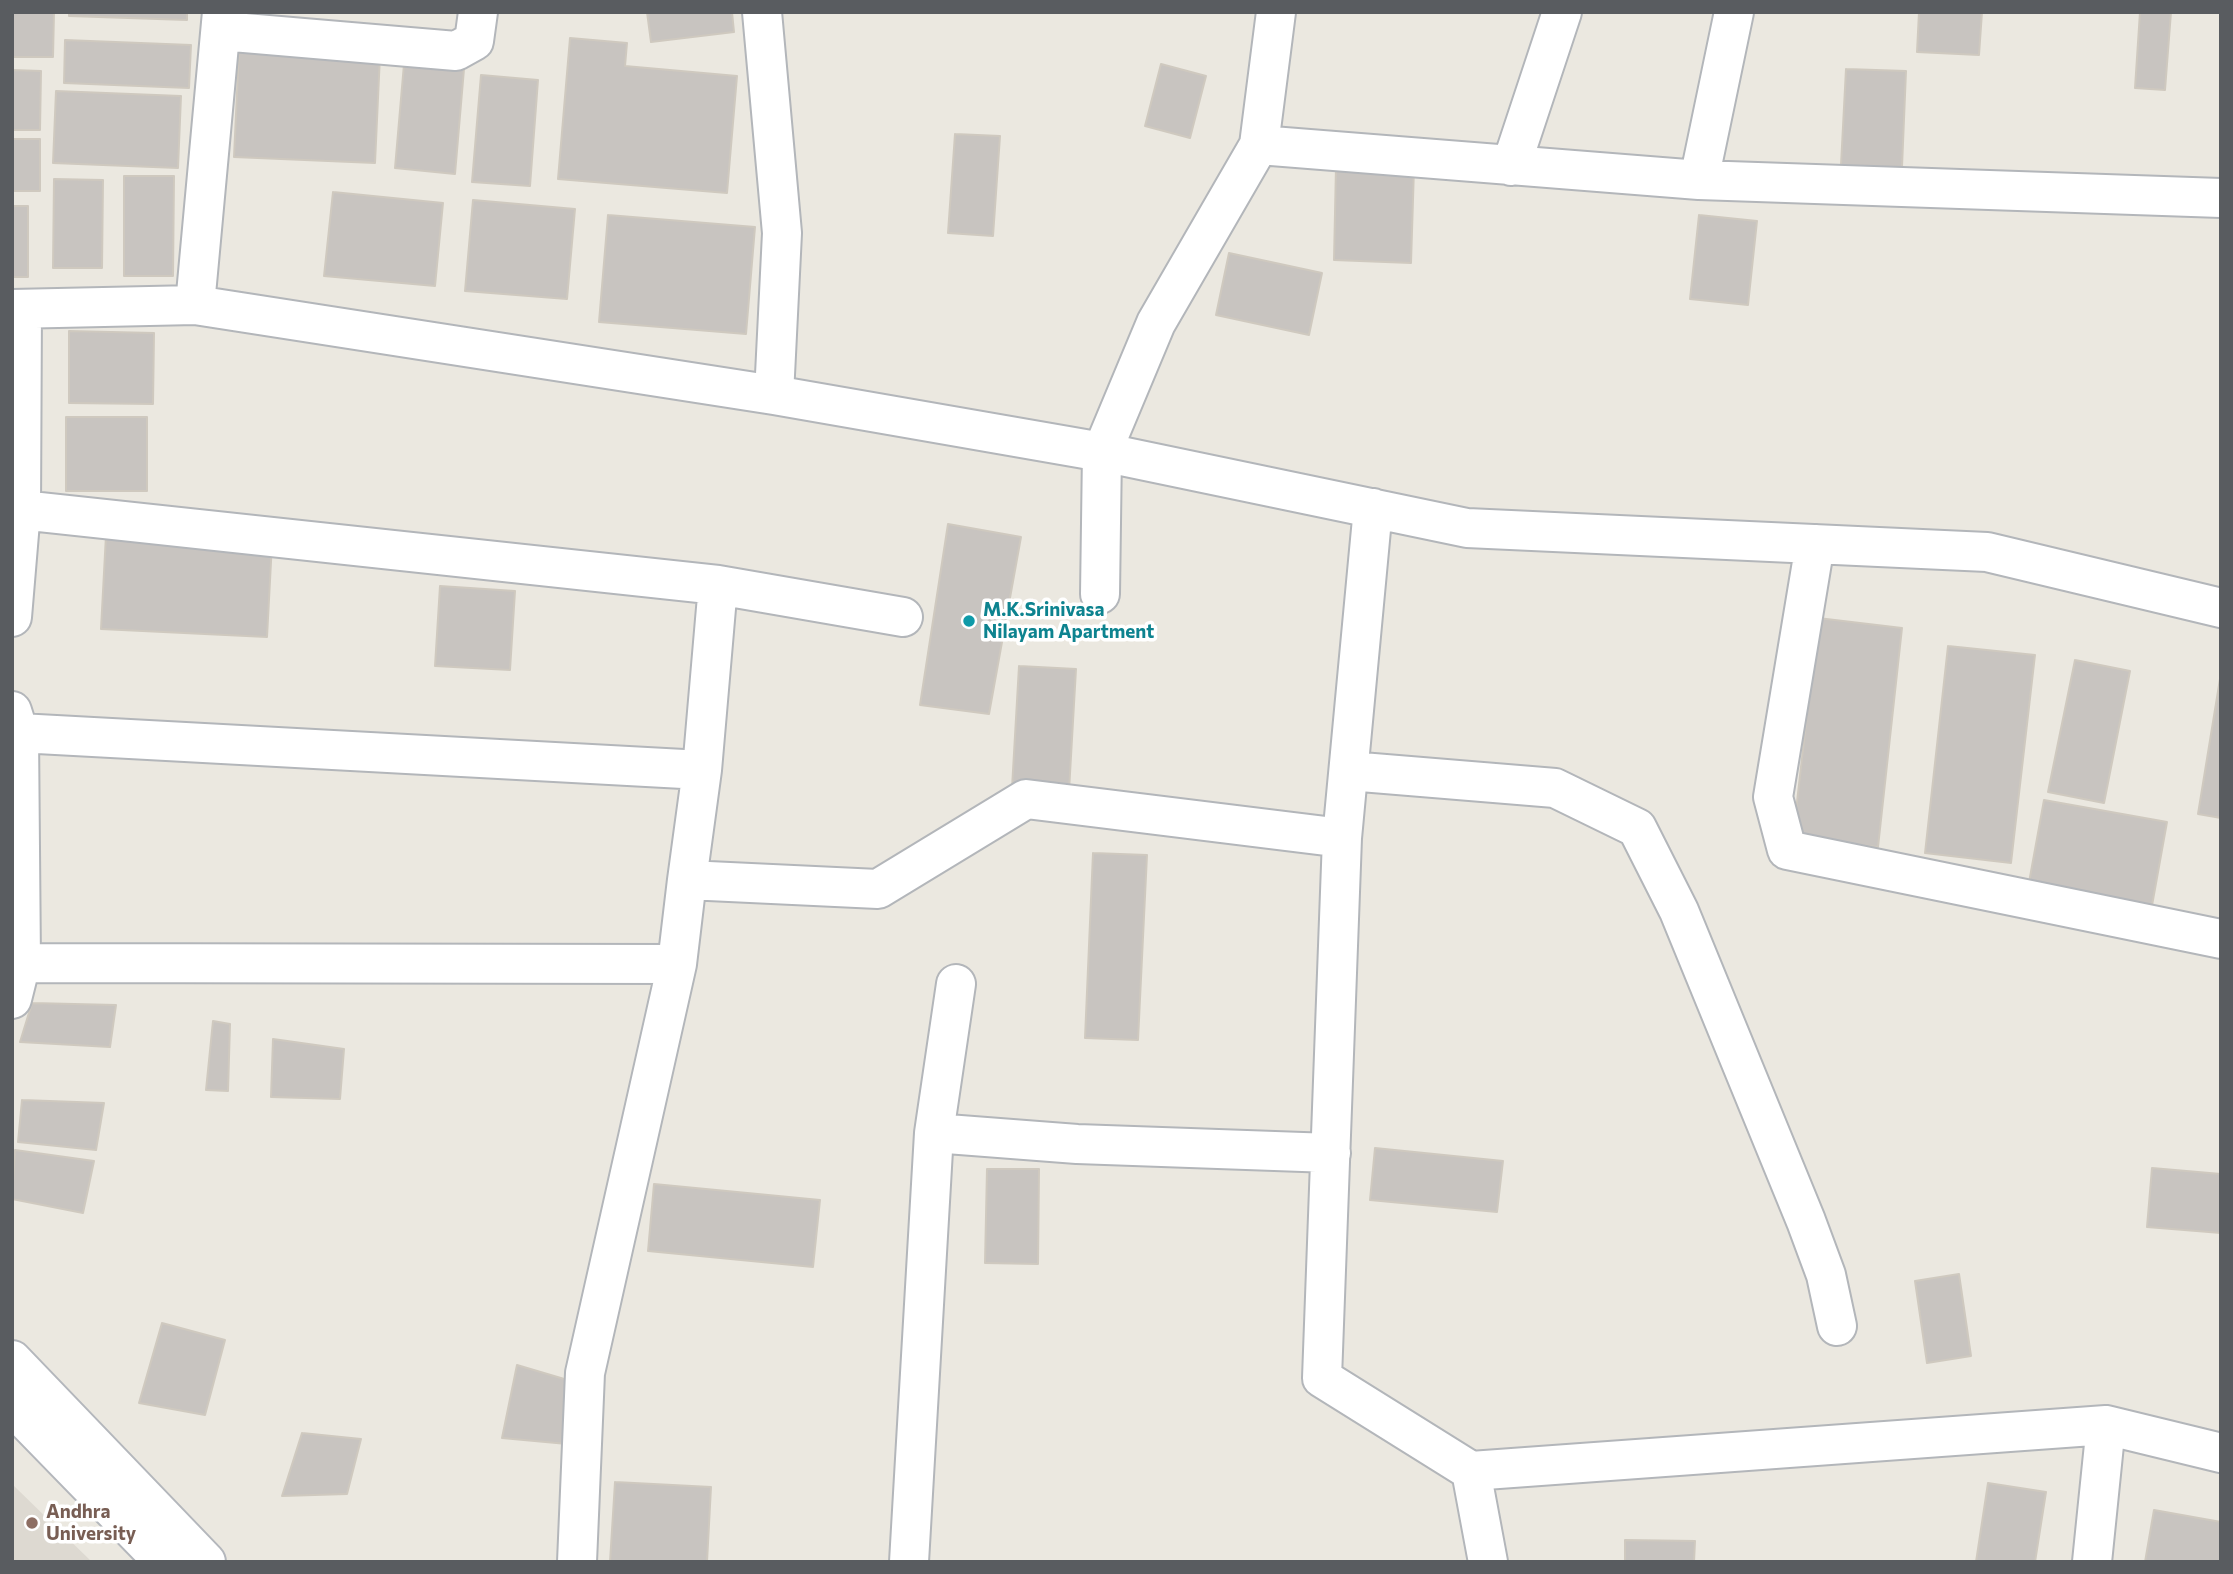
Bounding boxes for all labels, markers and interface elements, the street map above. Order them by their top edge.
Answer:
place label: M.K.Srinivasa Nilayam Apartment [983,599,1154,643]
marker: M.K.Srinivasa Nilayam Apartment [961,613,977,629]
place label: Andhra University [46,1501,136,1545]
marker: Andhra University [24,1515,40,1531]

